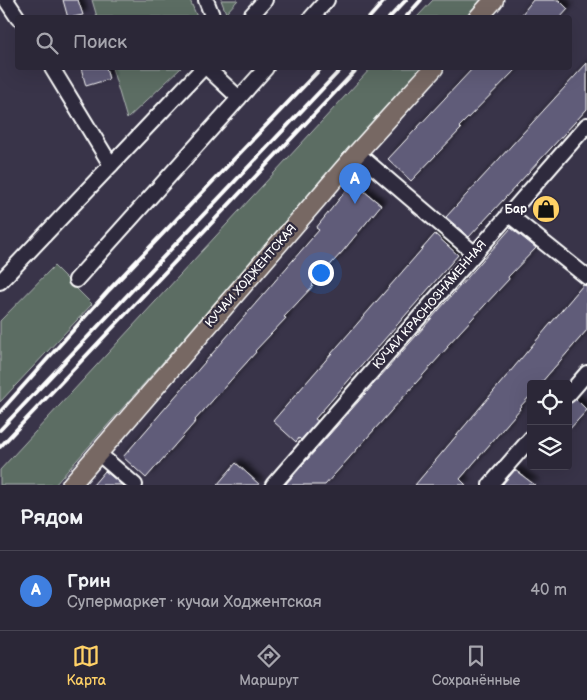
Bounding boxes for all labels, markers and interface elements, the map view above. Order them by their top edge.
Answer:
search box [15,15,572,70]
icon: search [33,29,61,57]
text: Поиск [73,31,127,54]
pin: A [339,163,371,204]
shop icon: Бар [531,194,561,224]
place label: Бар [504,202,527,217]
street label: КУЧАИ ХОДЖЕНТСКАЯ [202,221,300,331]
street label: КУЧАИ КРАСНОЗНАМЕННАЯ [370,238,490,372]
your location [308,260,334,286]
map controls [527,380,572,470]
button: locate [527,380,572,425]
button: layers [527,425,572,470]
text: Рядом [20,505,83,530]
text: Грин [67,570,111,593]
text: A [31,581,41,600]
text: 40 m [530,581,567,600]
text: Супермаркет · кучаи Ходжентская [67,593,322,612]
tab: Карта [67,642,106,689]
tab: Маршрут [239,642,299,689]
tab: Сохранённые [432,642,520,689]

